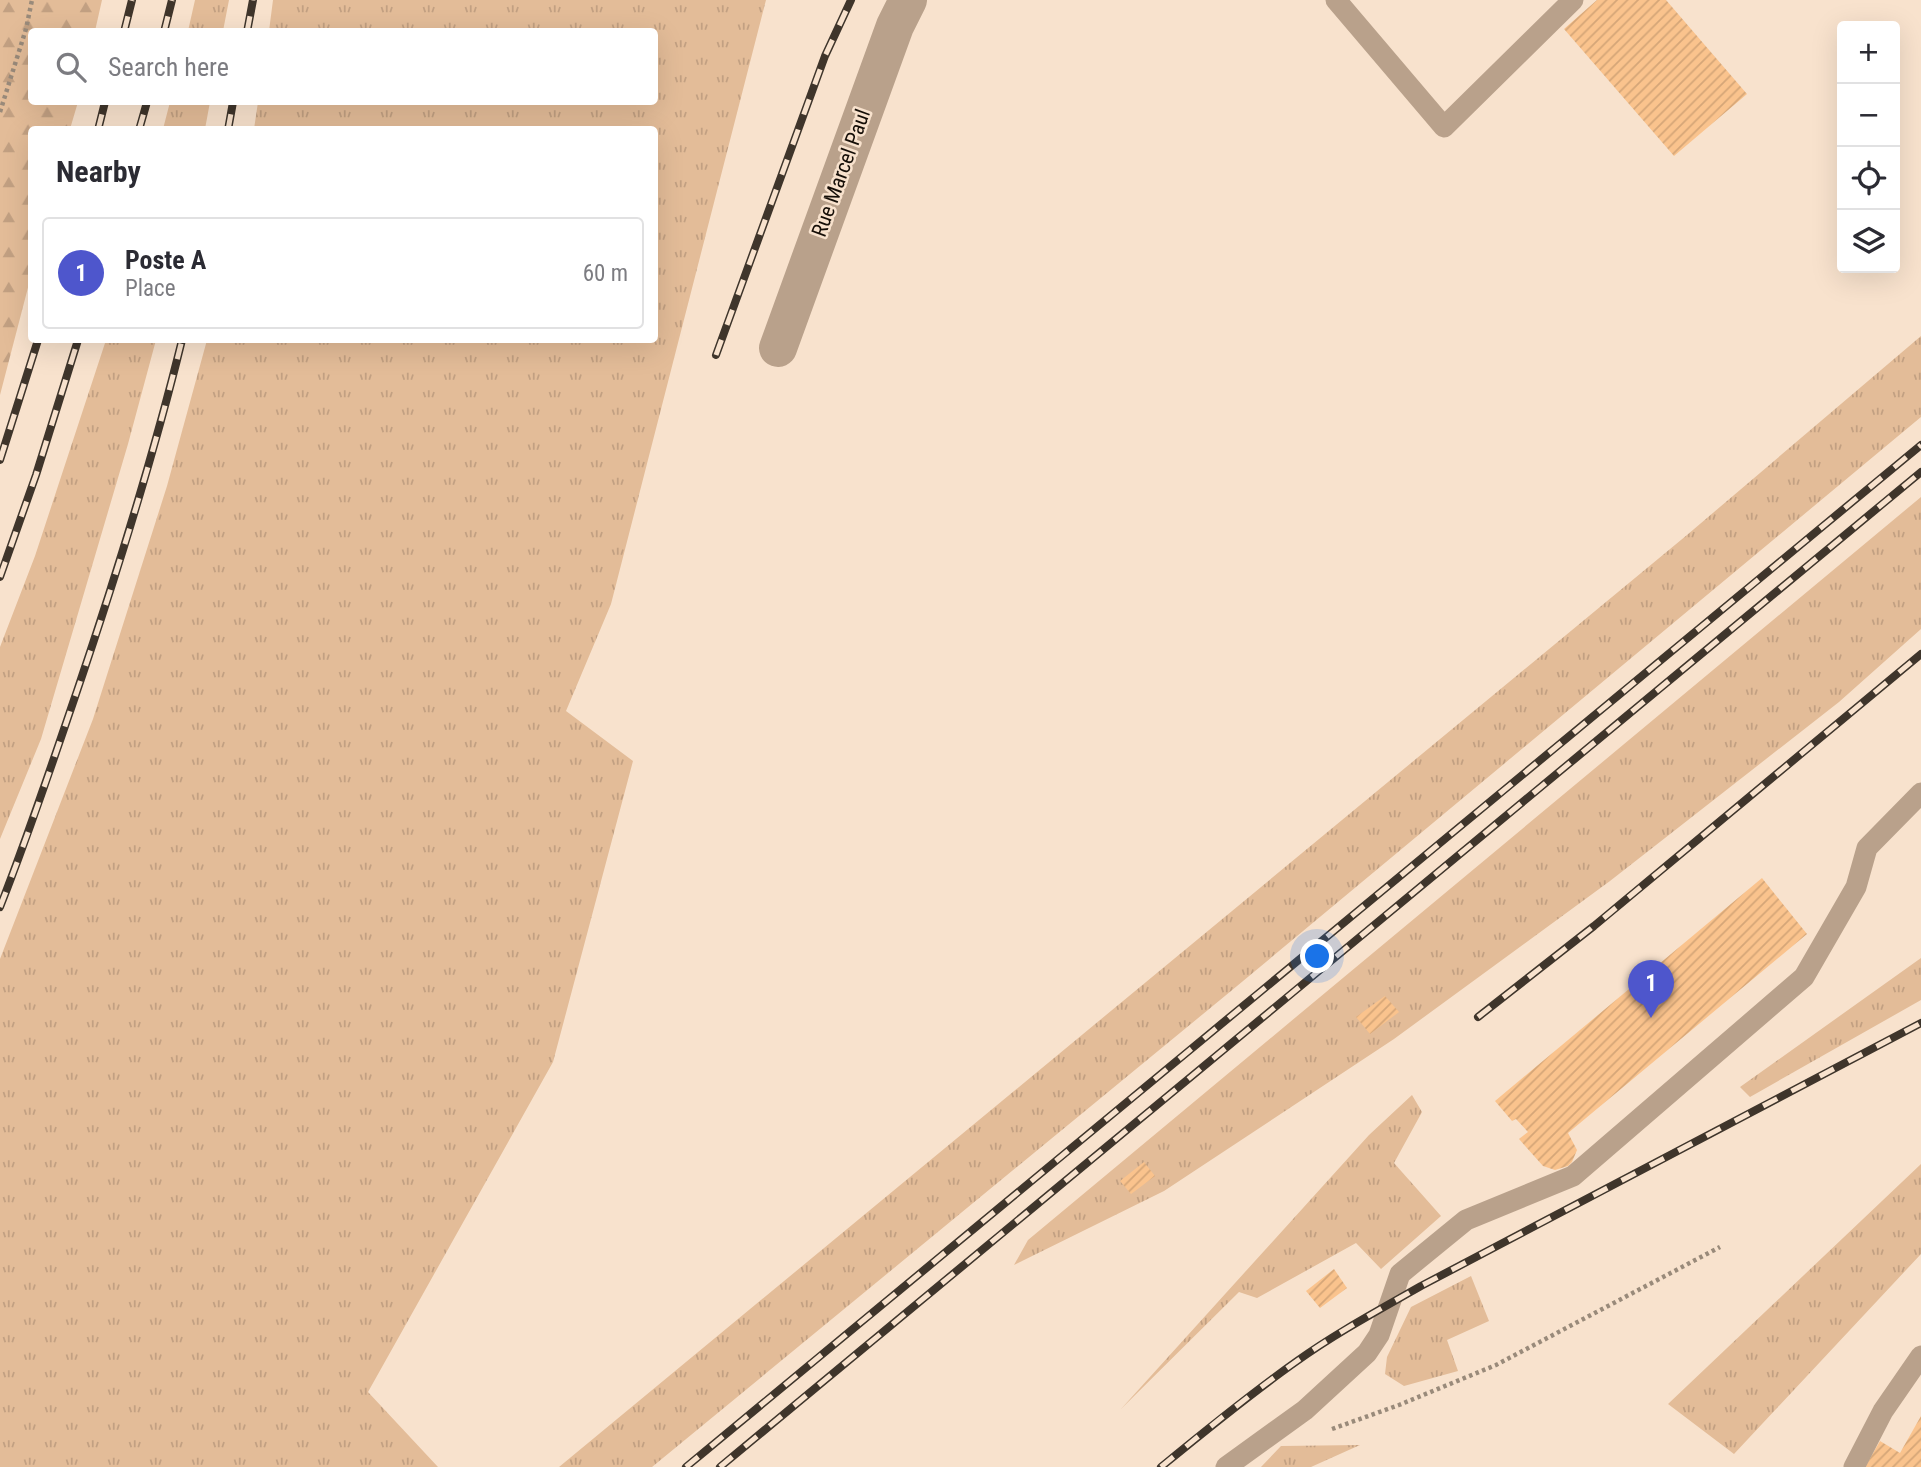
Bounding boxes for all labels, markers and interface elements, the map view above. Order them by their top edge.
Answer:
map controls [1837,21,1900,273]
button: + [1837,21,1900,84]
search box [28,28,658,105]
icon: search [52,48,90,86]
text: Search here [108,52,229,82]
button: − [1837,84,1900,147]
street label: Rue Marcel Paul [807,106,875,240]
button: locate [1837,147,1900,210]
text: Nearby [56,154,141,189]
button: layers [1837,210,1900,273]
text: Poste A [125,245,206,275]
text: 1 [75,260,87,287]
text: 60 m [583,260,628,287]
text: Place [125,275,175,302]
your location [1300,939,1334,973]
pin: 1 [1628,960,1674,1018]

